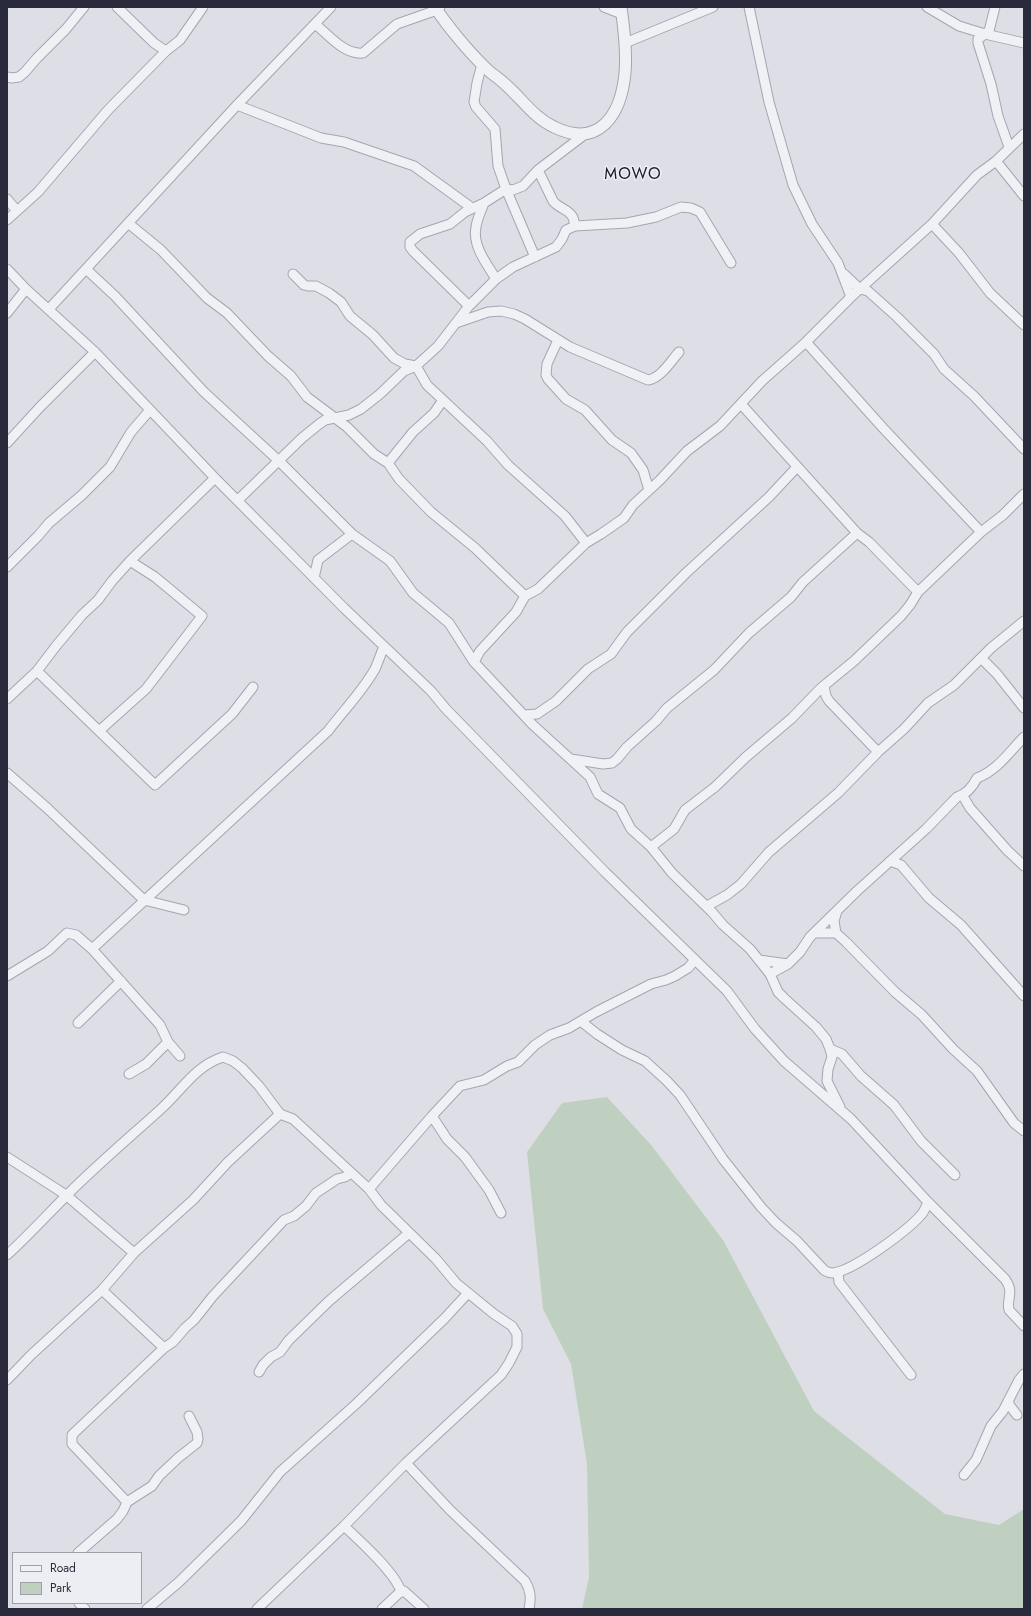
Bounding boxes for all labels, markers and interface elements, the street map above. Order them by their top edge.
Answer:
district label: MOWO [604,165,662,185]
legend [12,1552,142,1604]
text: Road [50,1559,76,1577]
text: Park [50,1579,71,1597]

